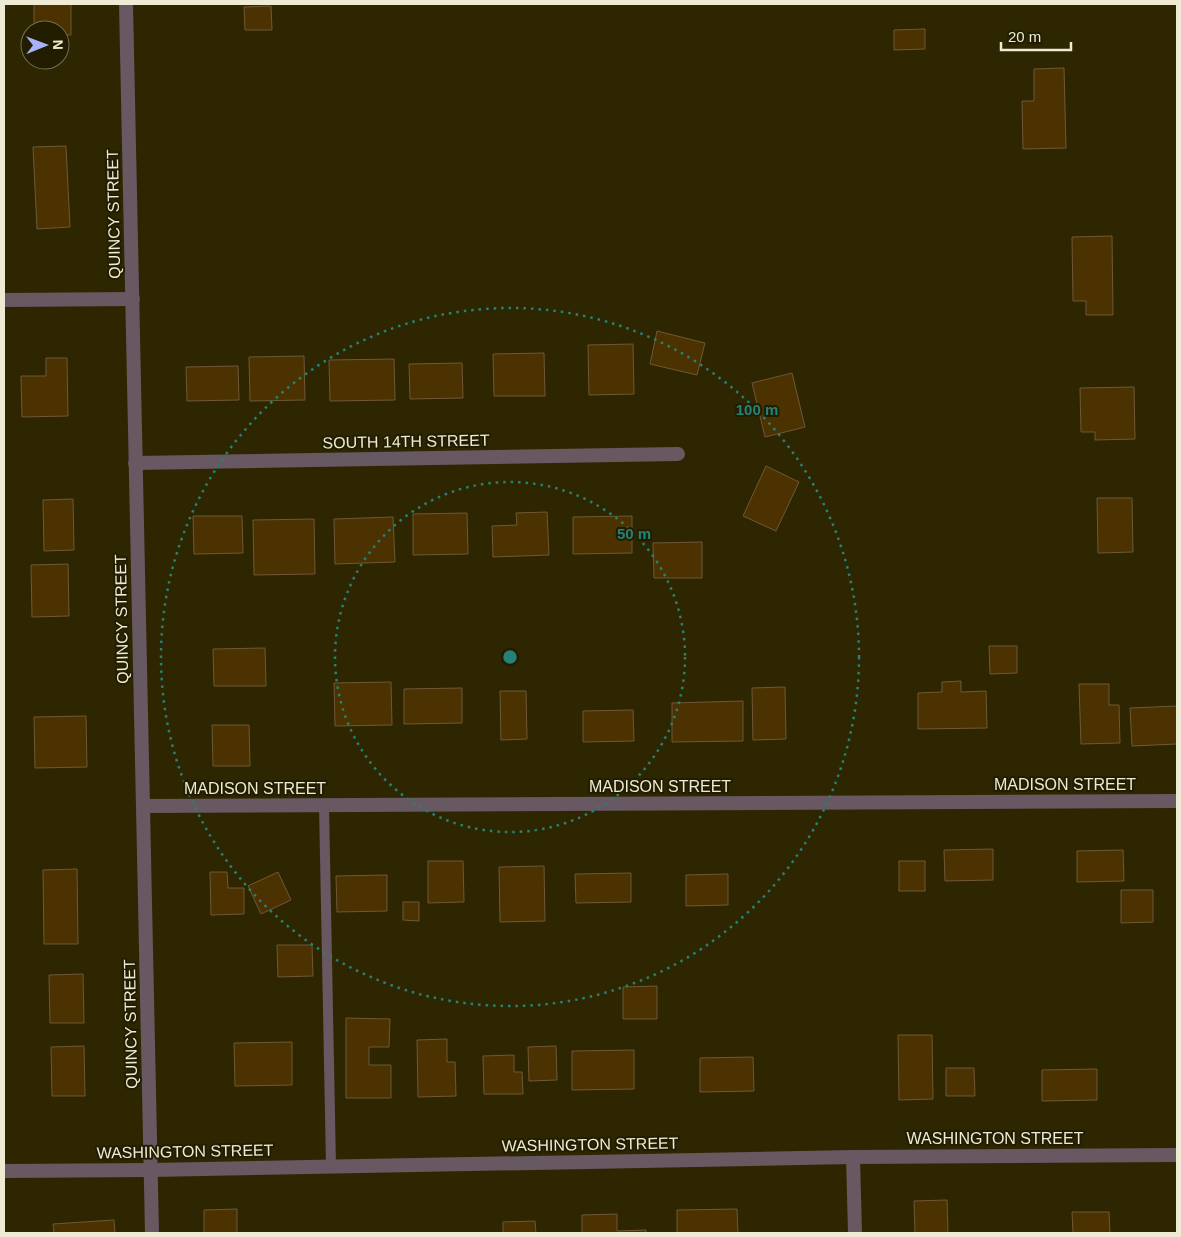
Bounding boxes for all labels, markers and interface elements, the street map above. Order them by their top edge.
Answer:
north arrow [20,20,70,70]
scale bar [1001,20,1071,52]
text: 20 m [1008,28,1041,45]
text: N [50,40,66,50]
street label: QUINCY STREET [104,149,123,279]
text: 100 m [736,401,778,418]
street label: SOUTH 14TH STREET [322,432,490,451]
text: 50 m [617,525,651,542]
street label: QUINCY STREET [112,554,131,684]
centre of rings [501,648,519,666]
street label: MADISON STREET [994,776,1136,793]
street label: MADISON STREET [589,778,731,795]
street label: MADISON STREET [184,780,326,797]
street label: QUINCY STREET [121,959,140,1089]
street label: WASHINGTON STREET [907,1130,1084,1147]
street label: WASHINGTON STREET [501,1134,679,1155]
street label: WASHINGTON STREET [96,1141,274,1162]

